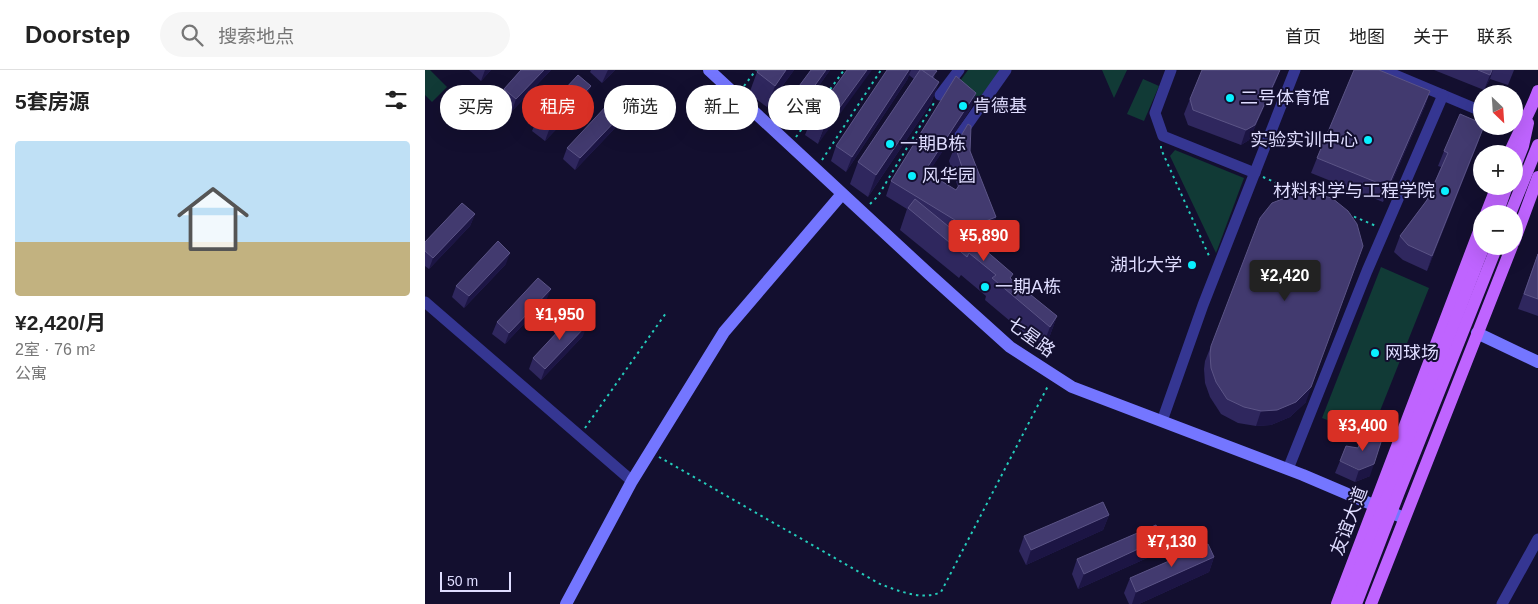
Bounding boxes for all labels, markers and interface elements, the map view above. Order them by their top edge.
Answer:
search box [160,12,510,57]
text: Doorstep [25,21,130,48]
icon: search [178,21,206,49]
text: 搜索地点 [218,26,294,47]
text: 首页 [1285,27,1321,47]
text: 地图 [1349,27,1385,47]
text: 关于 [1413,27,1449,47]
text: 联系 [1477,27,1513,47]
chip: 买房 [440,85,512,130]
chip: 租房 [522,85,594,130]
chip: 筛选 [604,85,676,130]
chip: 新上 [686,85,758,130]
chip: 公寓 [768,85,840,130]
north arrow [1473,85,1523,135]
map controls [1473,85,1523,255]
icon: filters [382,86,410,114]
place label: 二号体育馆 [1240,88,1330,108]
text: 5套房源 [15,90,90,113]
marker: 二号体育馆 [1224,92,1236,104]
place label: 肯德基 [973,96,1027,116]
marker: 肯德基 [957,100,969,112]
place label: 实验实训中心 [1250,130,1358,150]
place label: 一期B栋 [900,134,966,154]
marker: 实验实训中心 [1362,134,1374,146]
marker: 一期B栋 [884,138,896,150]
button: + [1473,145,1523,195]
place label: 风华园 [922,166,976,186]
marker: 风华园 [906,170,918,182]
icon: home [168,174,258,264]
place label: 材料科学与工程学院 [1273,181,1435,201]
marker: 材料科学与工程学院 [1439,185,1451,197]
button: − [1473,205,1523,255]
pin: ¥5,890 [943,220,1025,262]
text: ¥5,890 [960,227,1008,244]
place label: 湖北大学 [1110,255,1182,275]
marker: 湖北大学 [1186,259,1198,271]
pin: ¥2,420 [1244,260,1326,302]
text: ¥2,420 [1261,267,1309,284]
place label: 一期A栋 [995,277,1061,297]
marker: 一期A栋 [979,281,991,293]
pin: ¥1,950 [519,298,601,341]
text: ¥1,950 [536,306,584,323]
text: ¥2,420/月 [15,311,106,334]
street label: 七星路 [1003,313,1059,361]
text: 2室 · 76 m² [15,341,95,358]
place label: 网球场 [1385,343,1439,363]
marker: 网球场 [1369,347,1381,359]
text: 公寓 [15,365,47,382]
pin: ¥3,400 [1322,410,1404,452]
text: ¥3,400 [1339,417,1387,434]
street label: 友谊大道 [1327,484,1371,558]
pin: ¥7,130 [1131,526,1213,568]
text: ¥7,130 [1148,533,1196,550]
scale bar [440,569,511,592]
text: 50 m [447,573,478,589]

